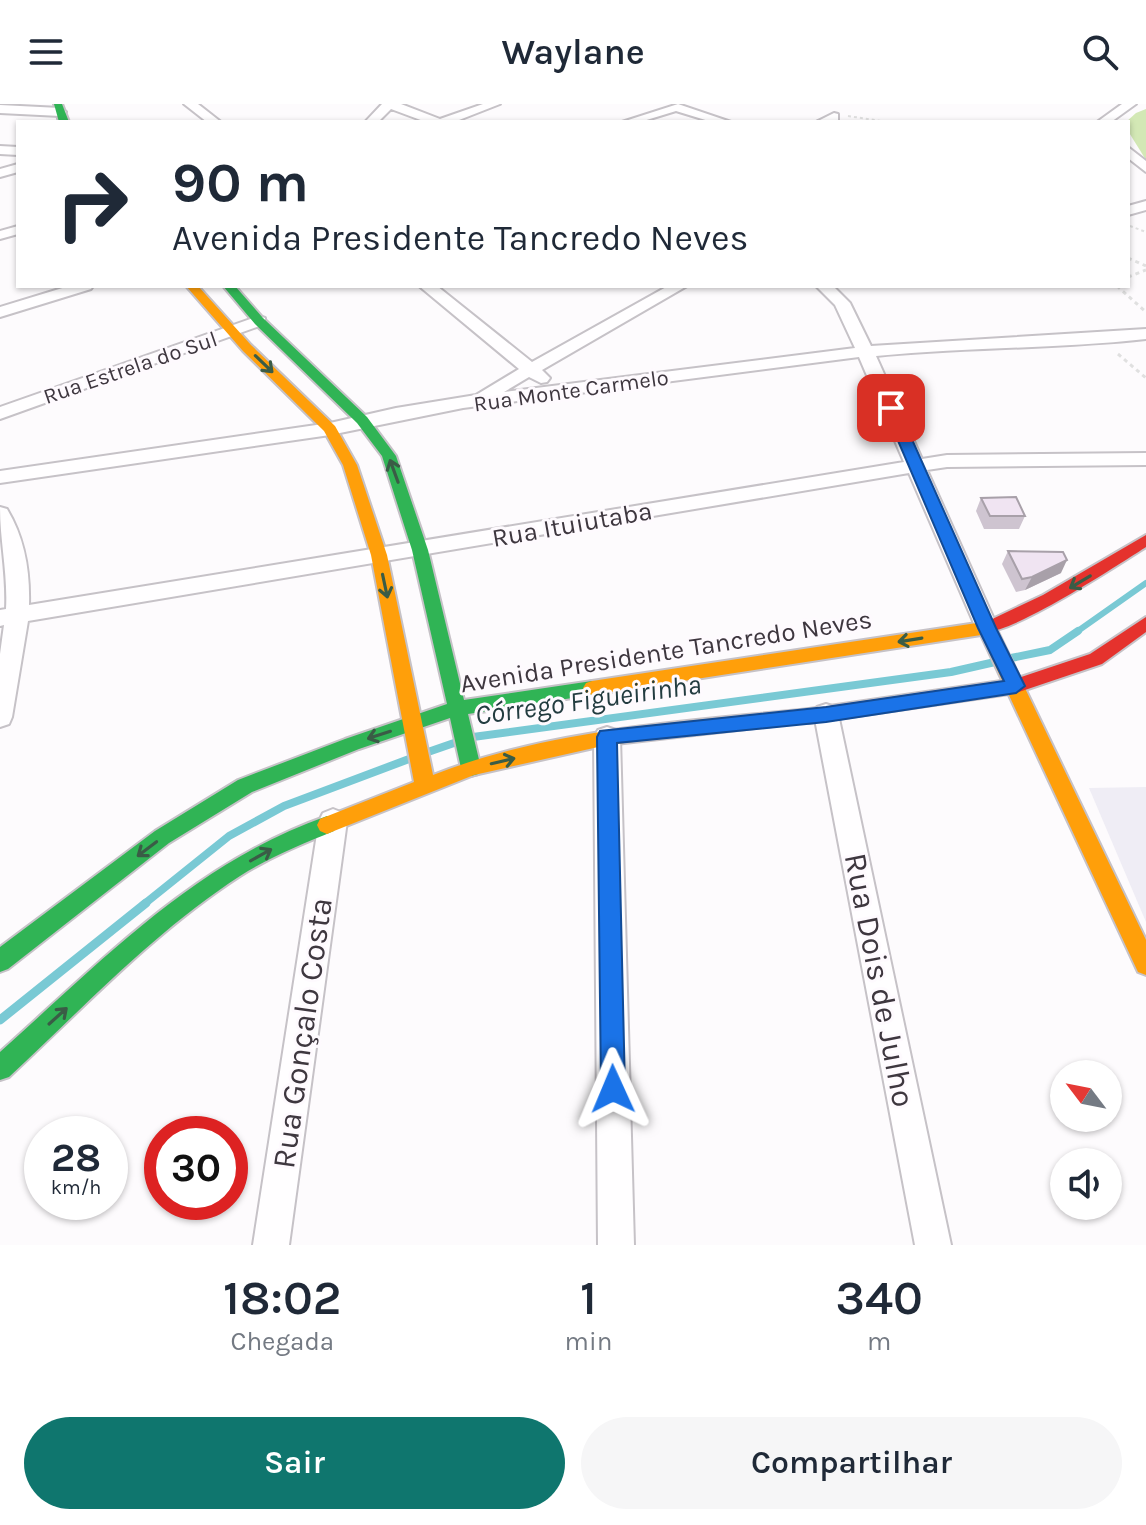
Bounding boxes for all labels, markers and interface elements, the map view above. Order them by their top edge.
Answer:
icon: menu [24,30,68,74]
icon: search [1078,30,1122,74]
text: Waylane [501,31,645,73]
text: 90 m [172,150,309,215]
icon: right [40,152,144,256]
text: Avenida Presidente Tancredo Neves [172,217,748,259]
street label: Rua Estrela do Sul [40,326,221,410]
one-way arrow [254,354,273,373]
street label: Rua Monte Carmelo [472,364,670,418]
pin [857,374,925,442]
icon: arrive [869,386,913,430]
one-way arrow [386,460,400,484]
street label: Rua Ituiutaba [489,495,655,554]
one-way arrow [378,573,393,598]
one-way arrow [1069,574,1092,590]
street label: Avenida Presidente Tancredo Neves [458,604,874,699]
one-way arrow [898,633,923,648]
water label: Córrego Figueirinha [473,667,703,732]
one-way arrow [367,728,393,743]
one-way arrow [489,753,515,768]
one-way arrow [137,840,158,857]
one-way arrow [248,846,272,862]
street label: Rua Dois de Julho [837,850,922,1110]
street label: Rua Gonçalo Costa [265,895,340,1171]
one-way arrow [48,1008,68,1026]
position arrow [571,1047,655,1131]
north arrow [1050,1060,1122,1132]
map controls [1050,1060,1122,1220]
speed limit sign: 30 [144,1116,248,1220]
text: 28 [51,1134,101,1181]
button: sound [1050,1148,1122,1220]
text: km/h [51,1176,101,1199]
text: 18:02 [223,1270,341,1326]
text: 1 [580,1270,597,1326]
text: 340 [835,1270,923,1326]
text: Chegada [230,1326,334,1357]
text: min [565,1326,612,1357]
text: m [867,1326,891,1357]
button: Sair [24,1417,565,1509]
button: Compartilhar [581,1417,1122,1509]

